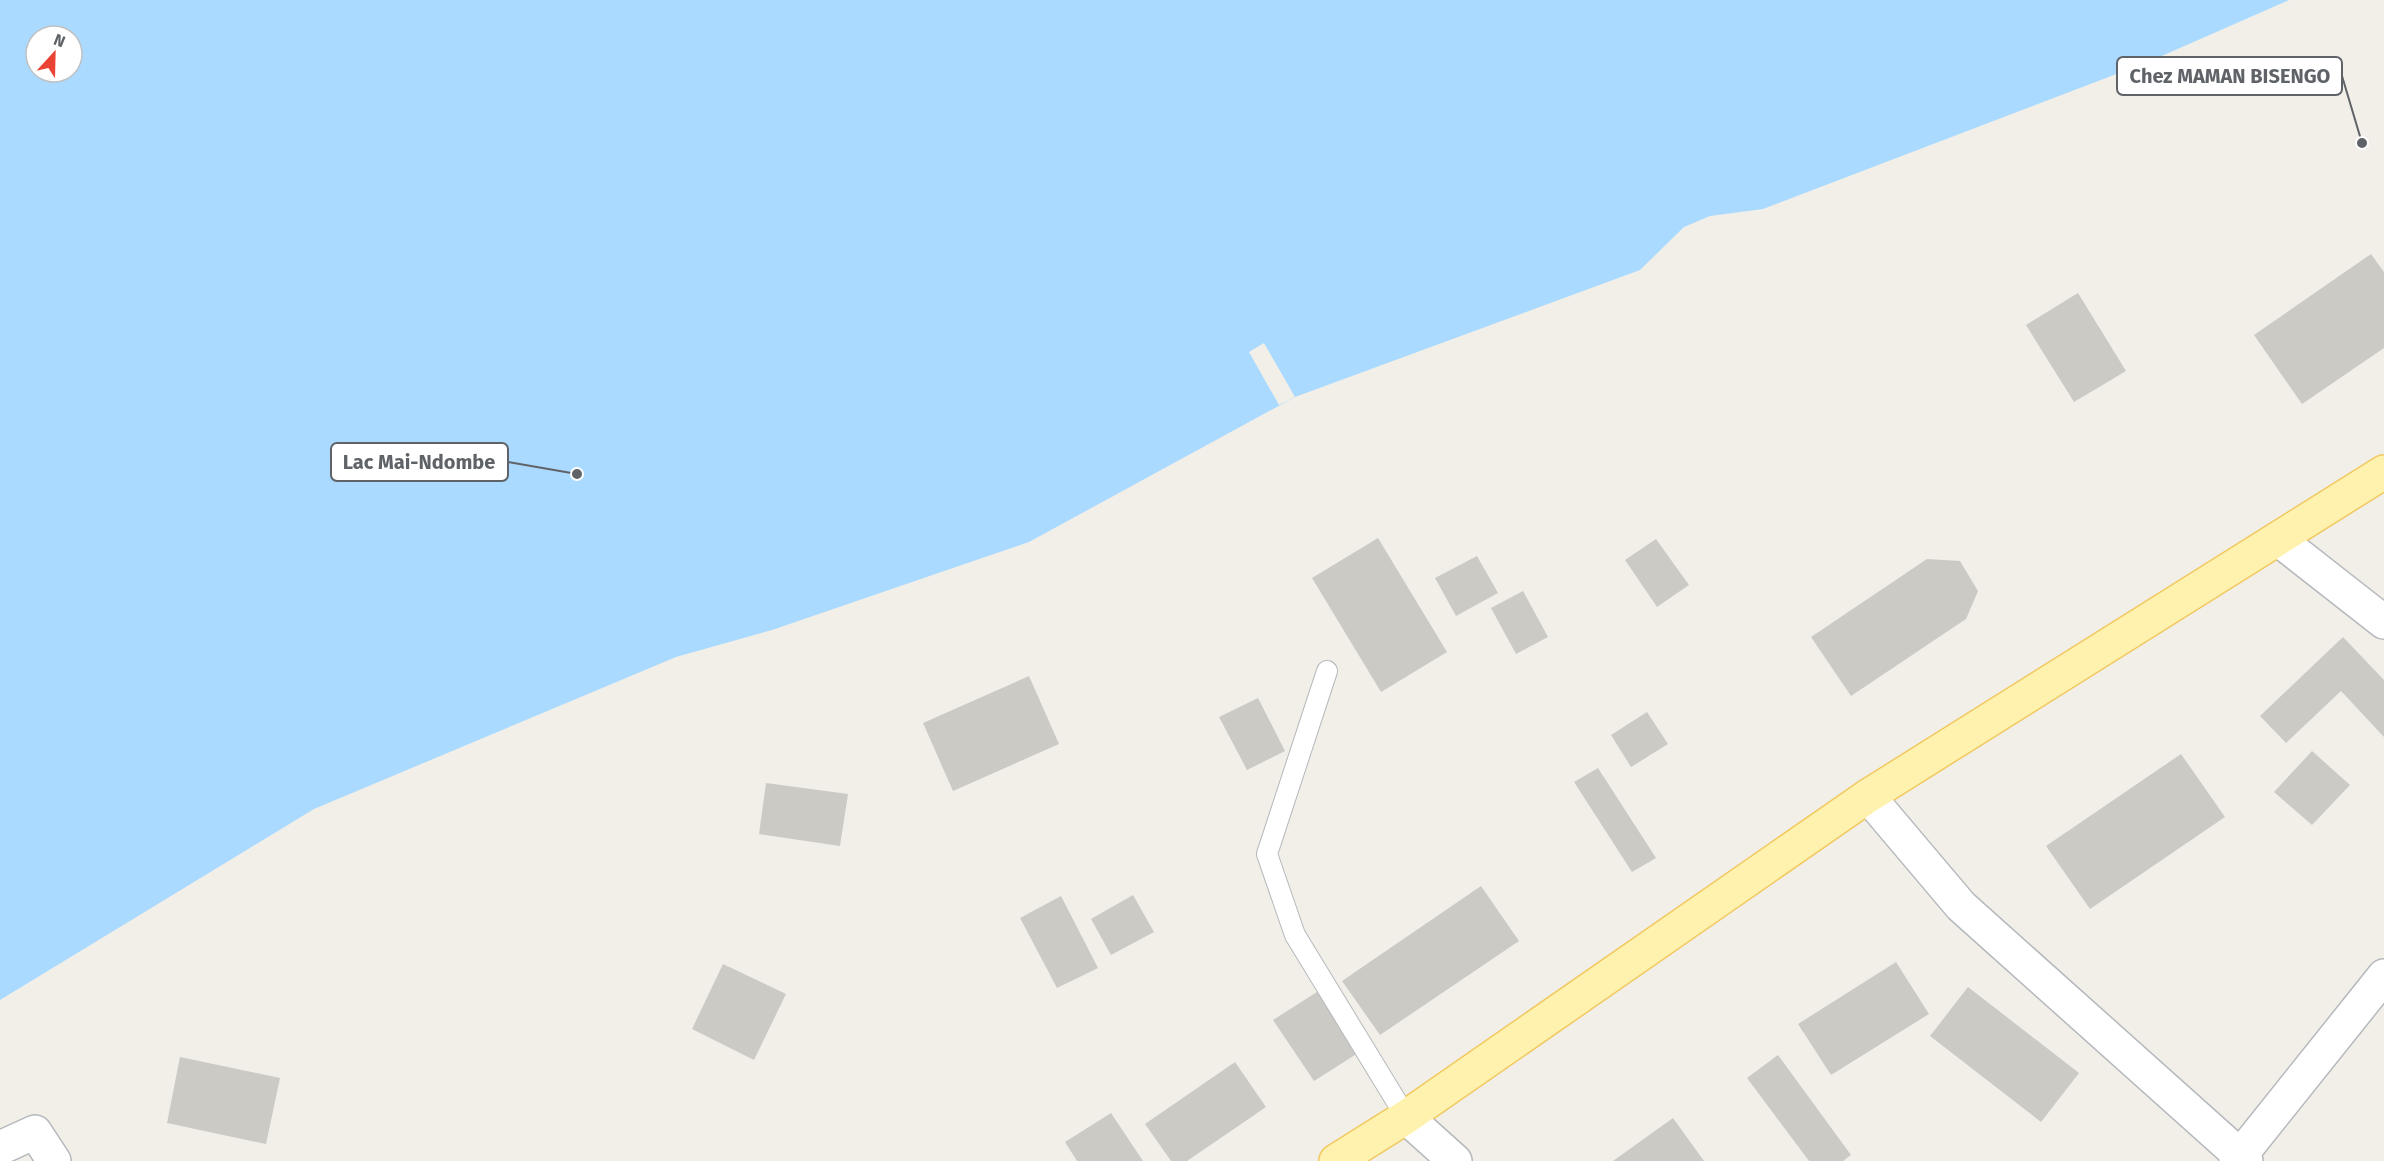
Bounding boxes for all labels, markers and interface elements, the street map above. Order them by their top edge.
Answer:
north arrow [24,24,84,84]
text: N [51,30,68,51]
callout: Chez MAMAN BISENGO [2117,57,2342,95]
text: Chez MAMAN BISENGO [2130,64,2331,88]
callout: Lac Mai-Ndombe [331,443,508,481]
text: Lac Mai-Ndombe [343,450,495,474]

